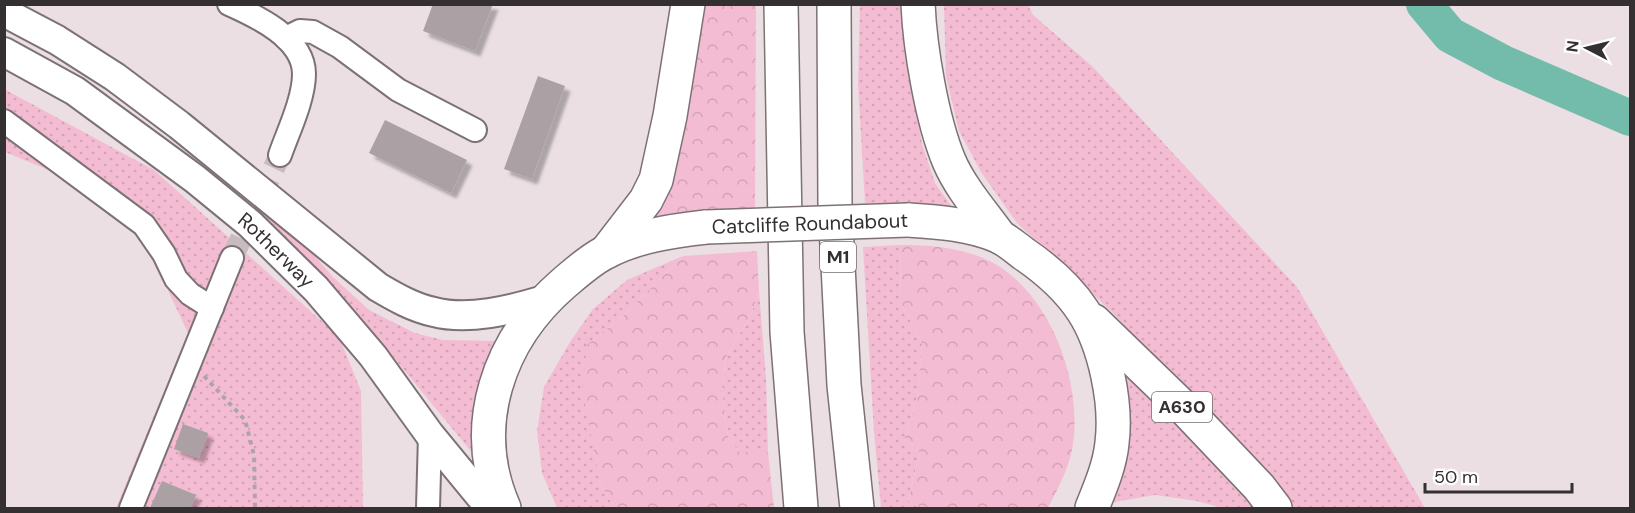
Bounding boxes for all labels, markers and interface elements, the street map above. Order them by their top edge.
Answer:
north arrow [1557,18,1617,78]
text: N [1561,39,1584,53]
street label: Rotherway [233,207,320,294]
street label: Catcliffe Roundabout [711,207,909,240]
road number: M1 [820,242,856,272]
road number: A630 [1152,392,1212,422]
scale bar [1425,456,1572,494]
text: 50 m [1434,465,1478,489]

